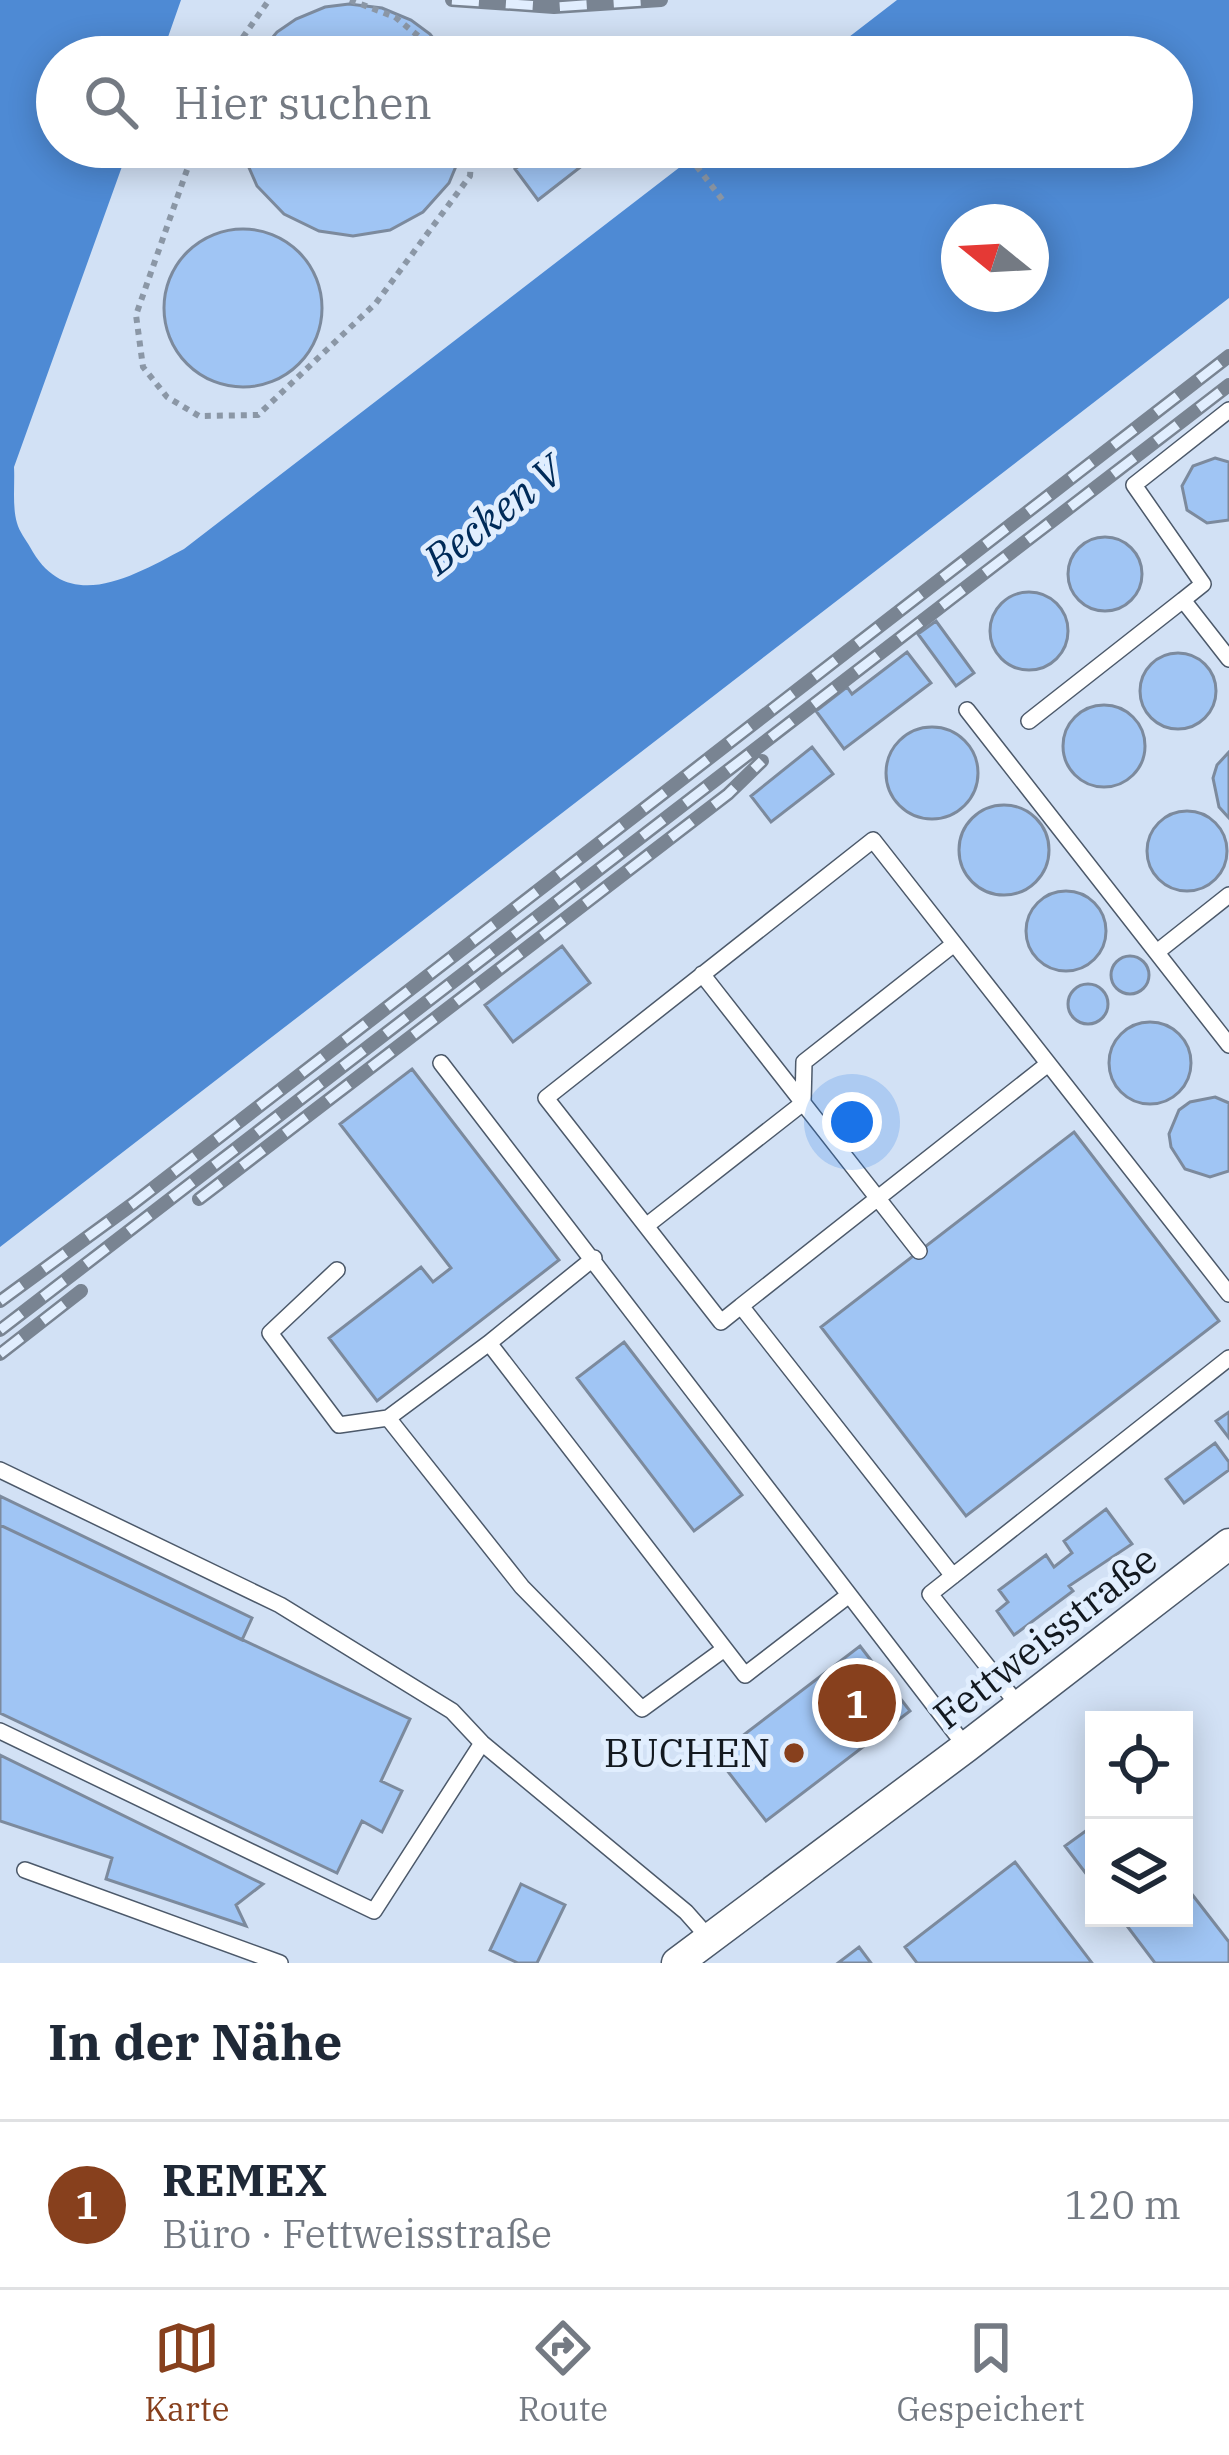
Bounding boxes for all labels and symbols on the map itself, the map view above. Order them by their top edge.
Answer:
north arrow [941,204,1049,312]
water label: Becken V [411,440,577,587]
your location [822,1092,882,1152]
street label: Fettweisstraße [923,1533,1167,1740]
pin: 1 [818,1658,896,1748]
place label: BUCHEN [604,1727,770,1778]
marker: BUCHEN [781,1740,807,1766]

